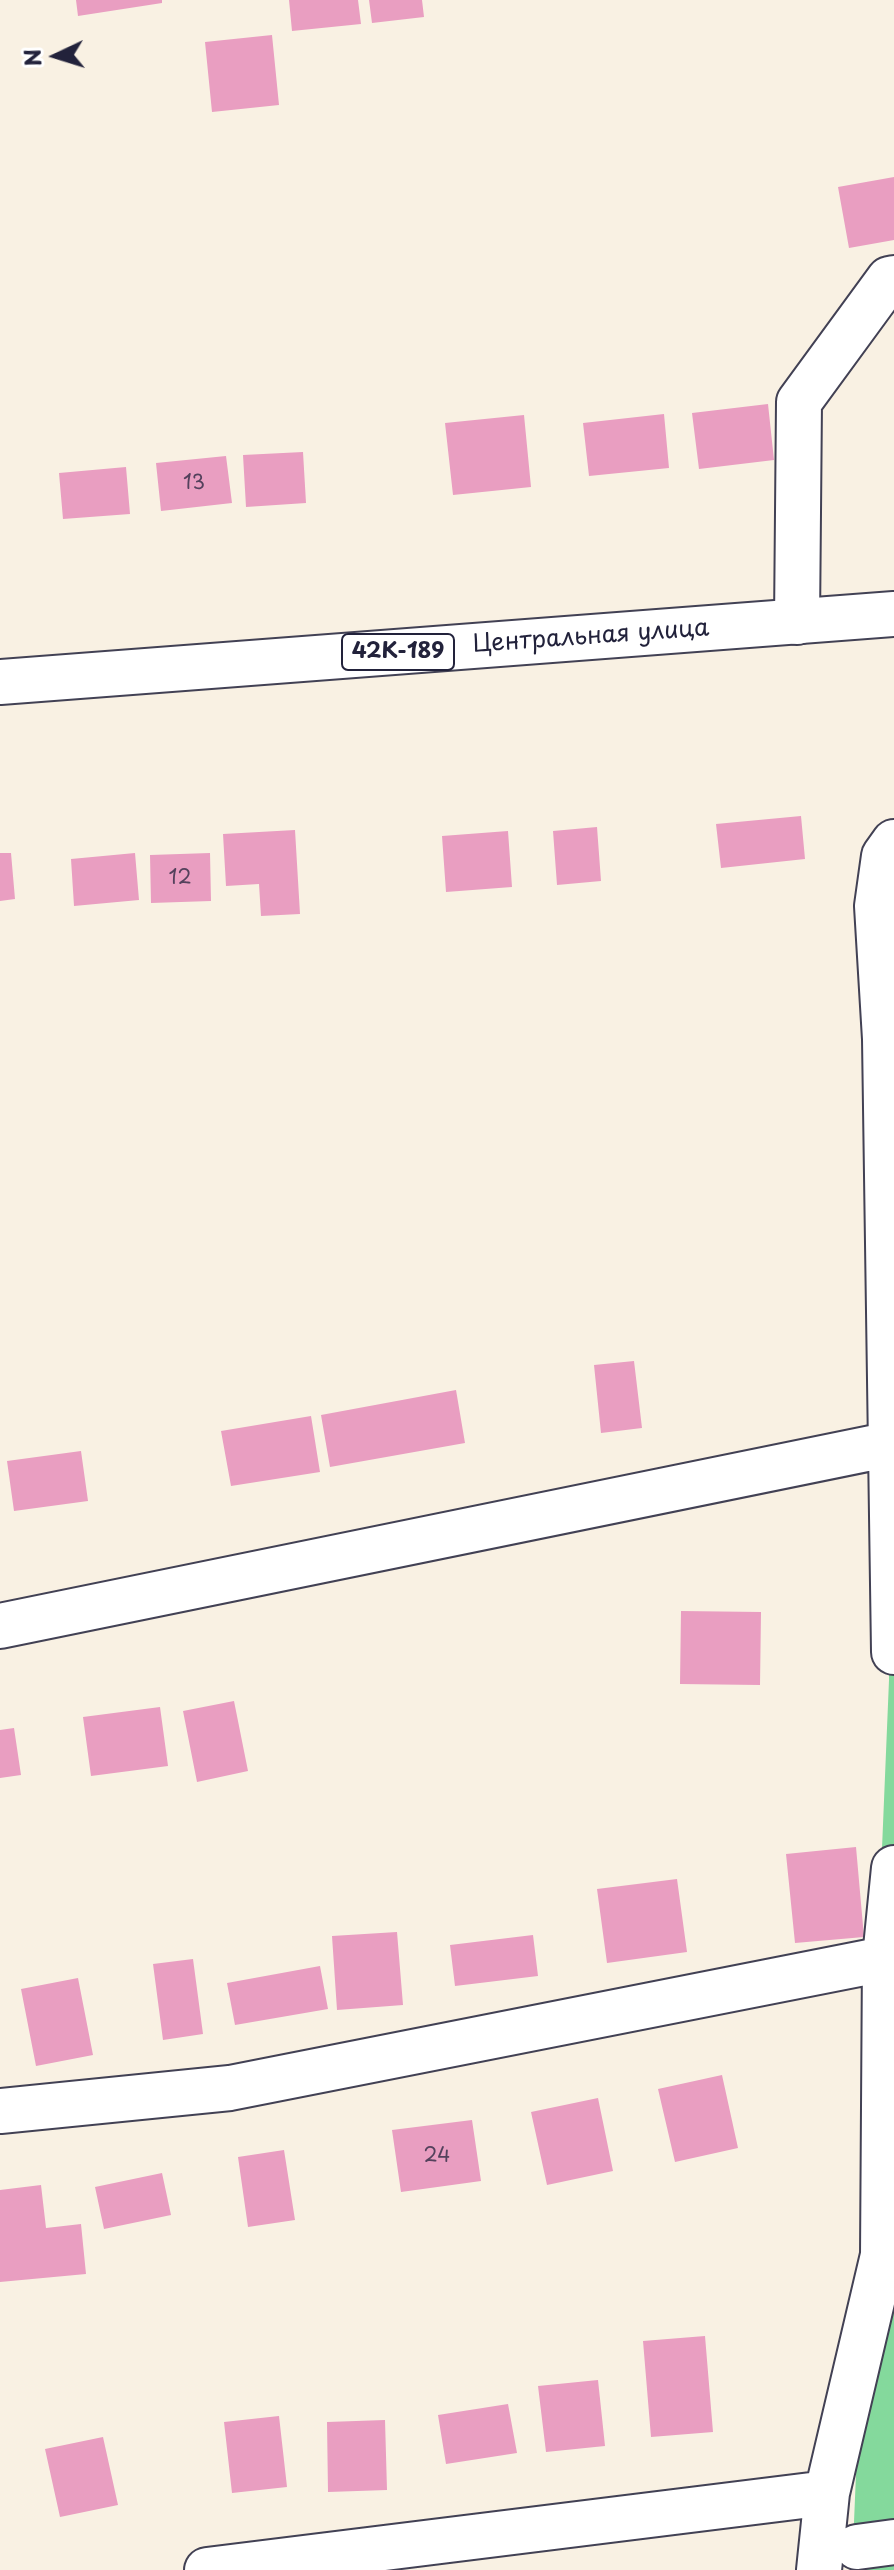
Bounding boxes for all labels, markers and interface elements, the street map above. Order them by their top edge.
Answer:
north arrow [16,16,96,96]
text: N [14,48,49,68]
house number: 13 [183,471,205,495]
street label: Центральная улица [472,614,710,660]
road number: 42К-189 [342,634,454,670]
house number: 12 [168,866,192,890]
house number: 24 [424,2144,450,2168]

